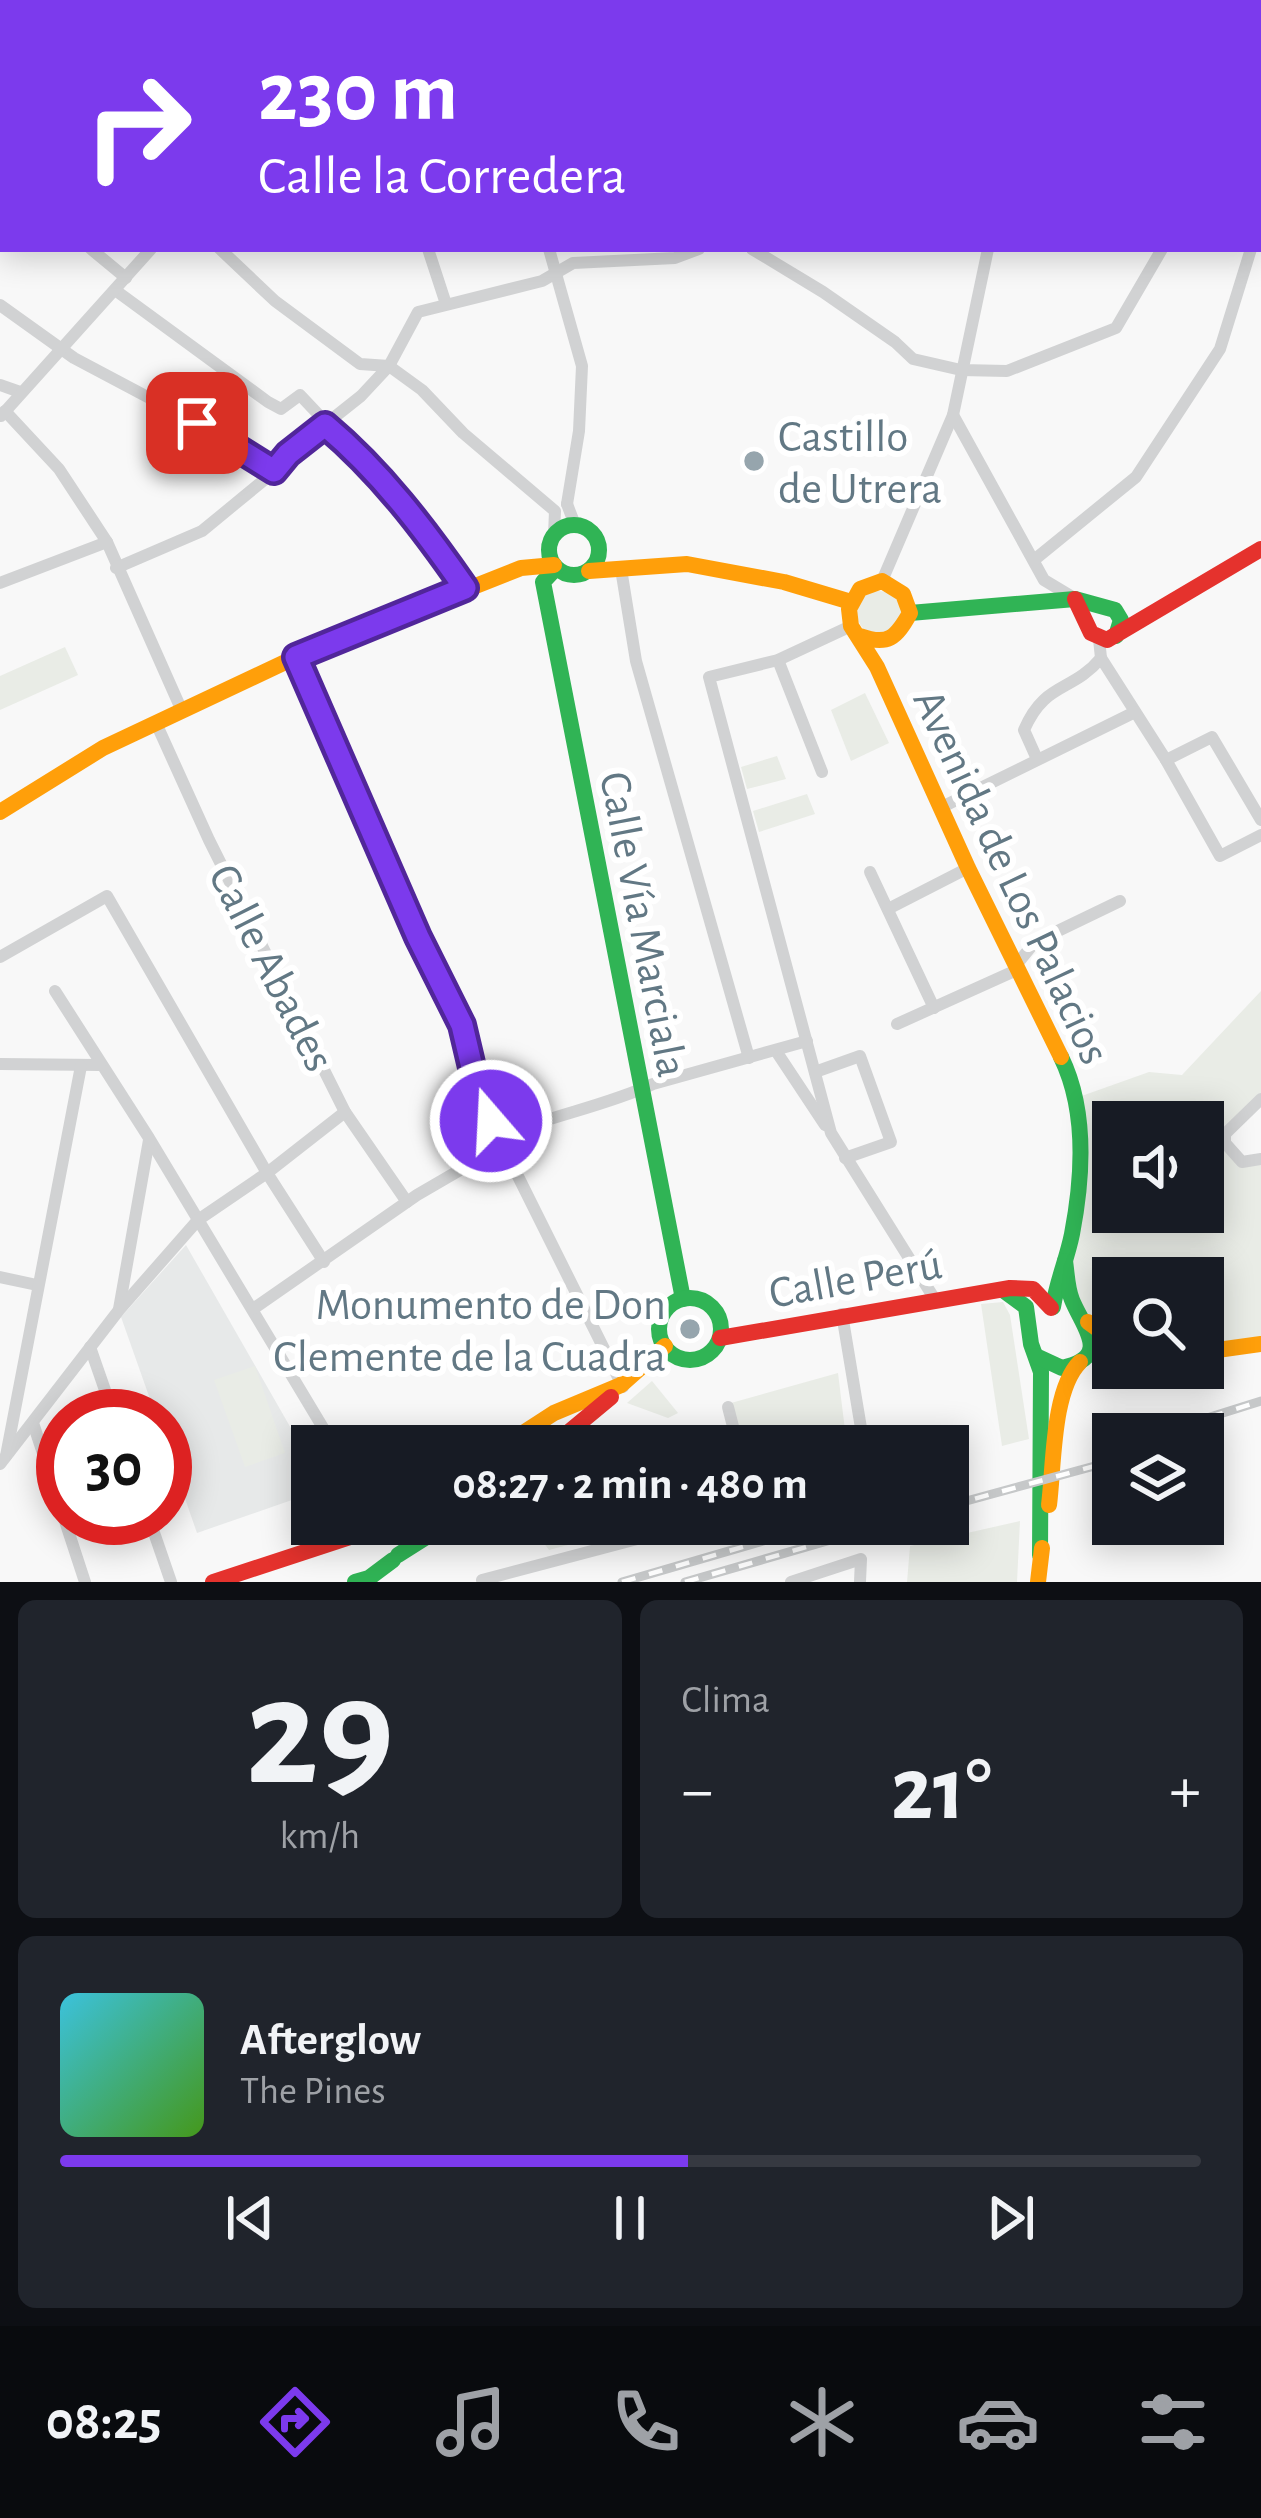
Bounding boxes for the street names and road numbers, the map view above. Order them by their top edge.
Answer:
street label: Avenida de Los Palacios [904,683,1117,1071]
street label: Calle Vía Marciala [591,768,694,1081]
street label: Calle Abades [200,858,342,1079]
street label: Calle Perú [766,1242,945,1317]

